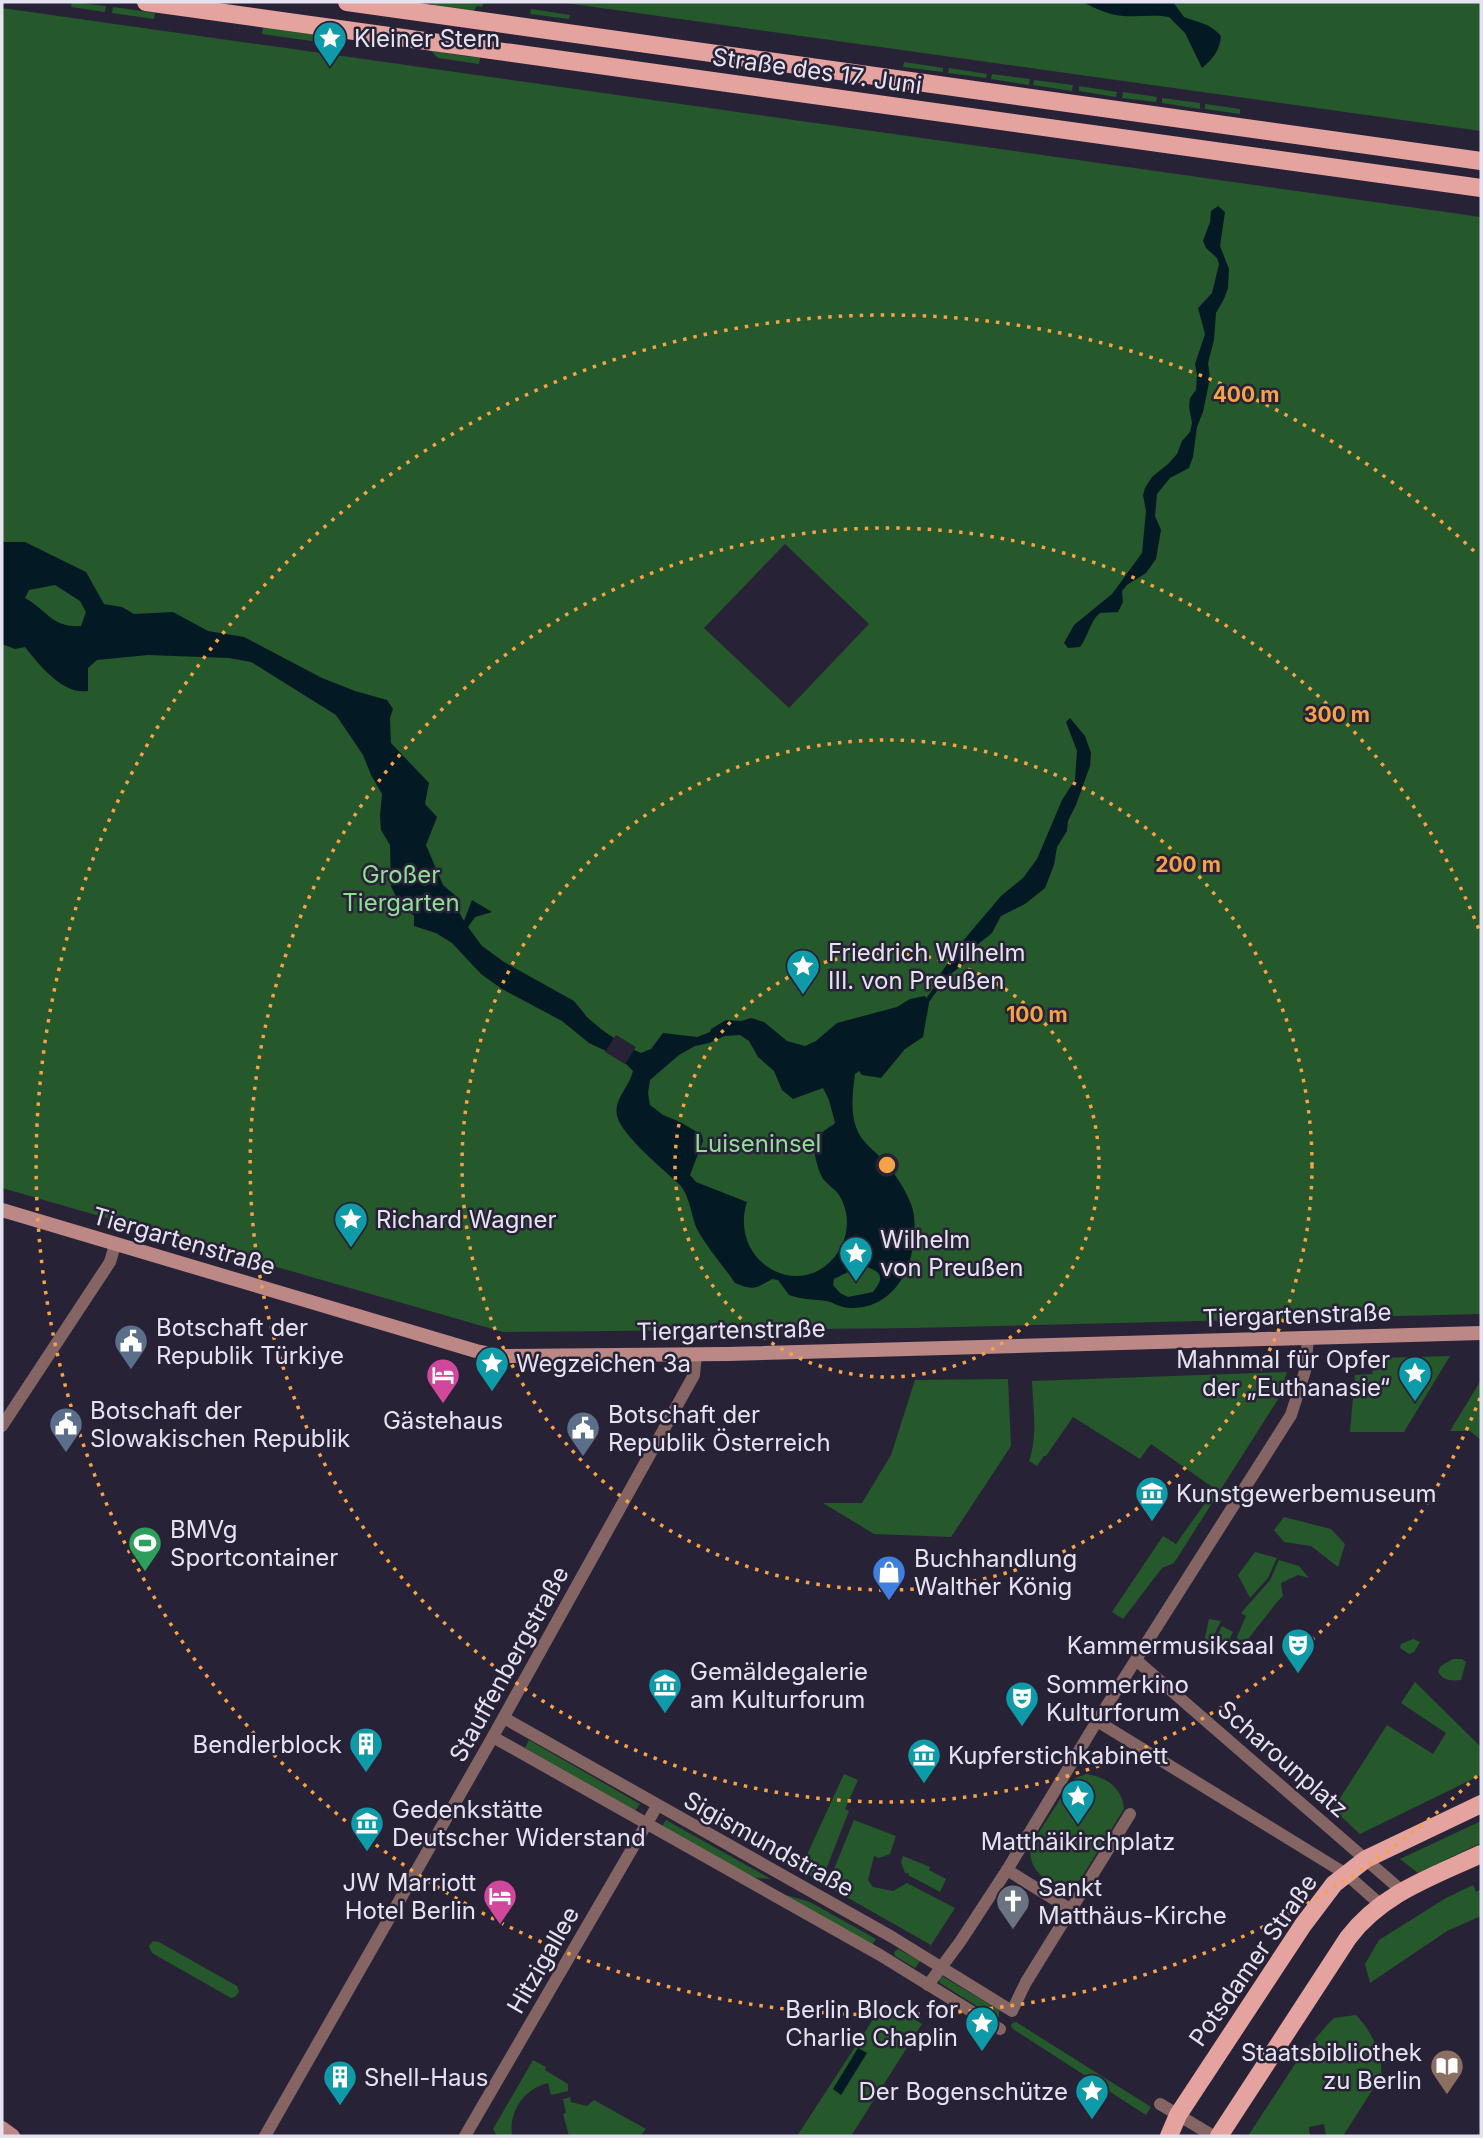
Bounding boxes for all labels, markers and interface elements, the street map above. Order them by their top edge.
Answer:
place icon: Kleiner Stern [311,19,349,68]
place label: Kleiner Stern [354,24,500,53]
street label: Straße des 17. Juni [710,42,924,100]
text: 400 m [1213,382,1279,407]
text: 300 m [1304,702,1370,727]
text: 200 m [1155,852,1221,877]
park label: Großer Tiergarten [342,860,460,917]
place label: Friedrich Wilhelm III. von Preußen [828,938,1026,995]
place icon: Friedrich Wilhelm III. von Preußen [784,947,822,996]
text: 100 m [1006,1002,1068,1027]
park label: Luiseninsel [695,1129,821,1158]
centre of rings [875,1153,899,1177]
place icon: Richard Wagner [332,1200,370,1249]
street label: Tiergartenstraße [89,1201,279,1281]
place label: Richard Wagner [376,1205,557,1234]
place label: Wilhelm von Preußen [880,1225,1023,1282]
place icon: Wilhelm von Preußen [837,1234,875,1283]
street label: Tiergartenstraße [1202,1297,1392,1333]
place label: Botschaft der Republik Türkiye [156,1313,344,1370]
street label: Tiergartenstraße [636,1314,826,1346]
public building icon: Botschaft der Republik Türkiye [112,1322,150,1371]
place icon: Wegzeichen 3a [473,1344,511,1393]
place label: Mahnmal für Opfer der „Euthanasie“ [1176,1345,1390,1402]
place label: Wegzeichen 3a [516,1349,691,1378]
place icon: Mahnmal für Opfer der „Euthanasie“ [1396,1354,1434,1403]
hotel icon: Gästehaus [424,1356,462,1405]
place label: Botschaft der Slowakischen Republik [90,1396,350,1453]
place label: Botschaft der Republik Österreich [608,1400,831,1457]
public building icon: Botschaft der Slowakischen Republik [47,1405,85,1454]
place label: Gästehaus [383,1406,503,1435]
public building icon: Botschaft der Republik Österreich [564,1409,602,1458]
museum icon: Kunstgewerbemuseum [1133,1474,1171,1523]
place label: Kunstgewerbemuseum [1176,1479,1437,1508]
place label: BMVg Sportcontainer [170,1515,338,1572]
sports icon: BMVg Sportcontainer [126,1524,164,1573]
place label: Buchhandlung Walther König [914,1544,1077,1601]
shop icon: Buchhandlung Walther König [870,1553,908,1602]
street label: Stauffenbergstraße [443,1561,575,1767]
theatre icon: Kammermusiksaal [1279,1626,1317,1675]
place label: Kammermusiksaal [1067,1631,1274,1660]
place label: Gemäldegalerie am Kulturforum [690,1657,868,1714]
museum icon: Gemäldegalerie am Kulturforum [646,1666,684,1715]
place label: Sommerkino Kulturforum [1046,1670,1189,1727]
theatre icon: Sommerkino Kulturforum [1003,1679,1041,1728]
street label: Scharounplatz [1212,1695,1354,1823]
building icon: Bendlerblock [347,1725,385,1774]
place label: Bendlerblock [192,1730,342,1759]
museum icon: Kupferstichkabinett [905,1736,943,1785]
place label: Kupferstichkabinett [948,1741,1168,1770]
place icon: Matthäikirchplatz [1059,1777,1097,1826]
street label: Sigismundstraße [679,1785,859,1903]
place label: Gedenkstätte Deutscher Widerstand [392,1795,646,1852]
museum icon: Gedenkstätte Deutscher Widerstand [348,1804,386,1853]
place label: Matthäikirchplatz [981,1827,1175,1856]
place label: JW Marriott Hotel Berlin [343,1868,476,1925]
street label: Potsdamer Straße [1183,1868,1323,2052]
place label: Sankt Matthäus-Kirche [1038,1873,1227,1930]
hotel icon: JW Marriott Hotel Berlin [481,1877,519,1926]
church icon: Sankt Matthäus-Kirche [994,1882,1032,1931]
street label: Hitzigallee [501,1901,585,2019]
place label: Berlin Block for Charlie Chaplin [785,1995,958,2052]
place icon: Berlin Block for Charlie Chaplin [963,2004,1001,2053]
place label: Staatsbibliothek zu Berlin [1241,2038,1422,2095]
library icon: Staatsbibliothek zu Berlin [1428,2047,1466,2096]
building icon: Shell-Haus [321,2058,359,2107]
place label: Shell-Haus [364,2063,488,2092]
place icon: Der Bogenschütze [1073,2072,1111,2121]
place label: Der Bogenschütze [858,2077,1068,2106]

